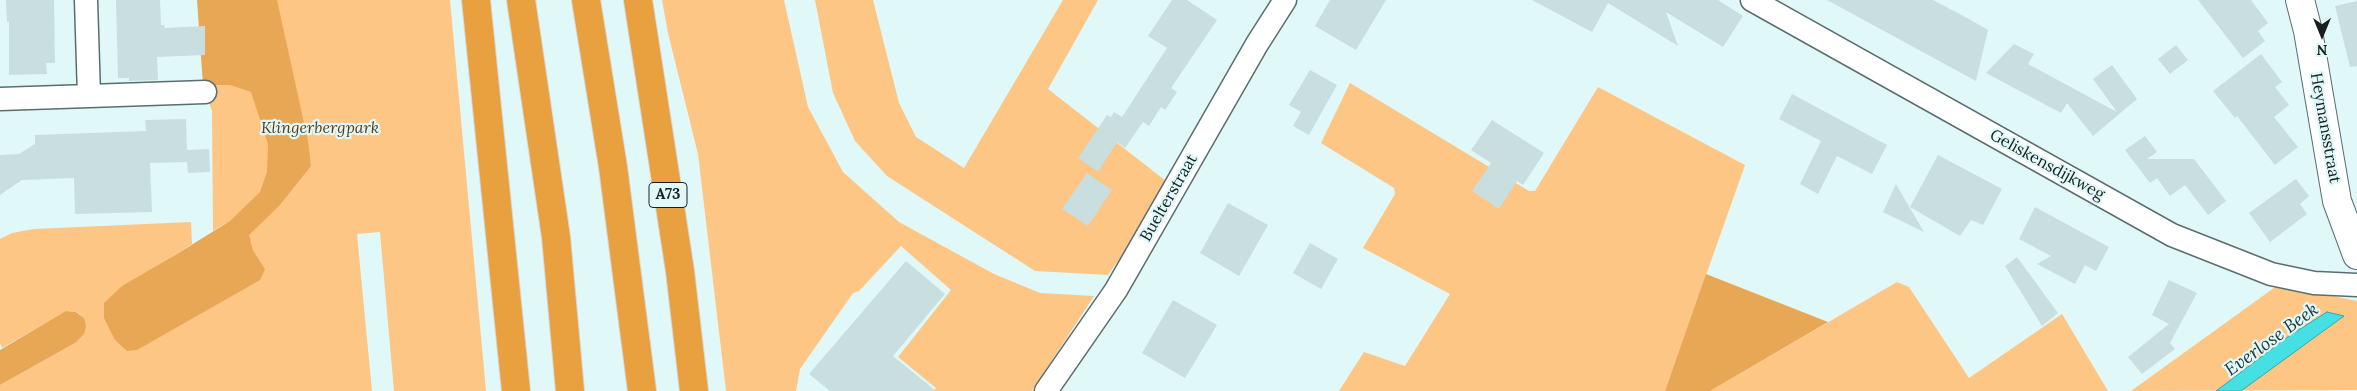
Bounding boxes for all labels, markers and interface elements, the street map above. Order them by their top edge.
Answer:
north arrow [2297,10,2347,60]
text: N [2317,41,2327,59]
street label: Heymansstraat [2306,71,2344,185]
park label: Klingerbergpark [261,118,379,138]
street label: Geliskensdijkweg [1986,125,2108,205]
street label: Buelterstraat [1136,151,1202,245]
road number: A73 [649,182,687,208]
water label: Everlose Beek [2221,299,2323,381]

